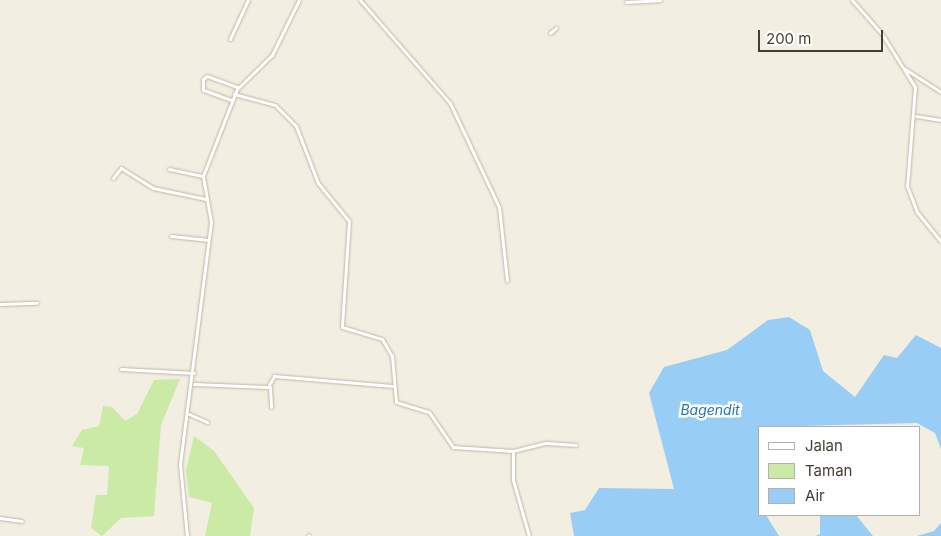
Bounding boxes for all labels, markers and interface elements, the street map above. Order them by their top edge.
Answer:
scale bar [761,20,886,52]
text: 200 m [766,29,811,48]
water label: Bagendit [680,402,740,418]
legend [758,426,921,516]
text: Jalan [805,436,843,455]
text: Taman [805,461,852,480]
text: Air [805,486,825,505]

